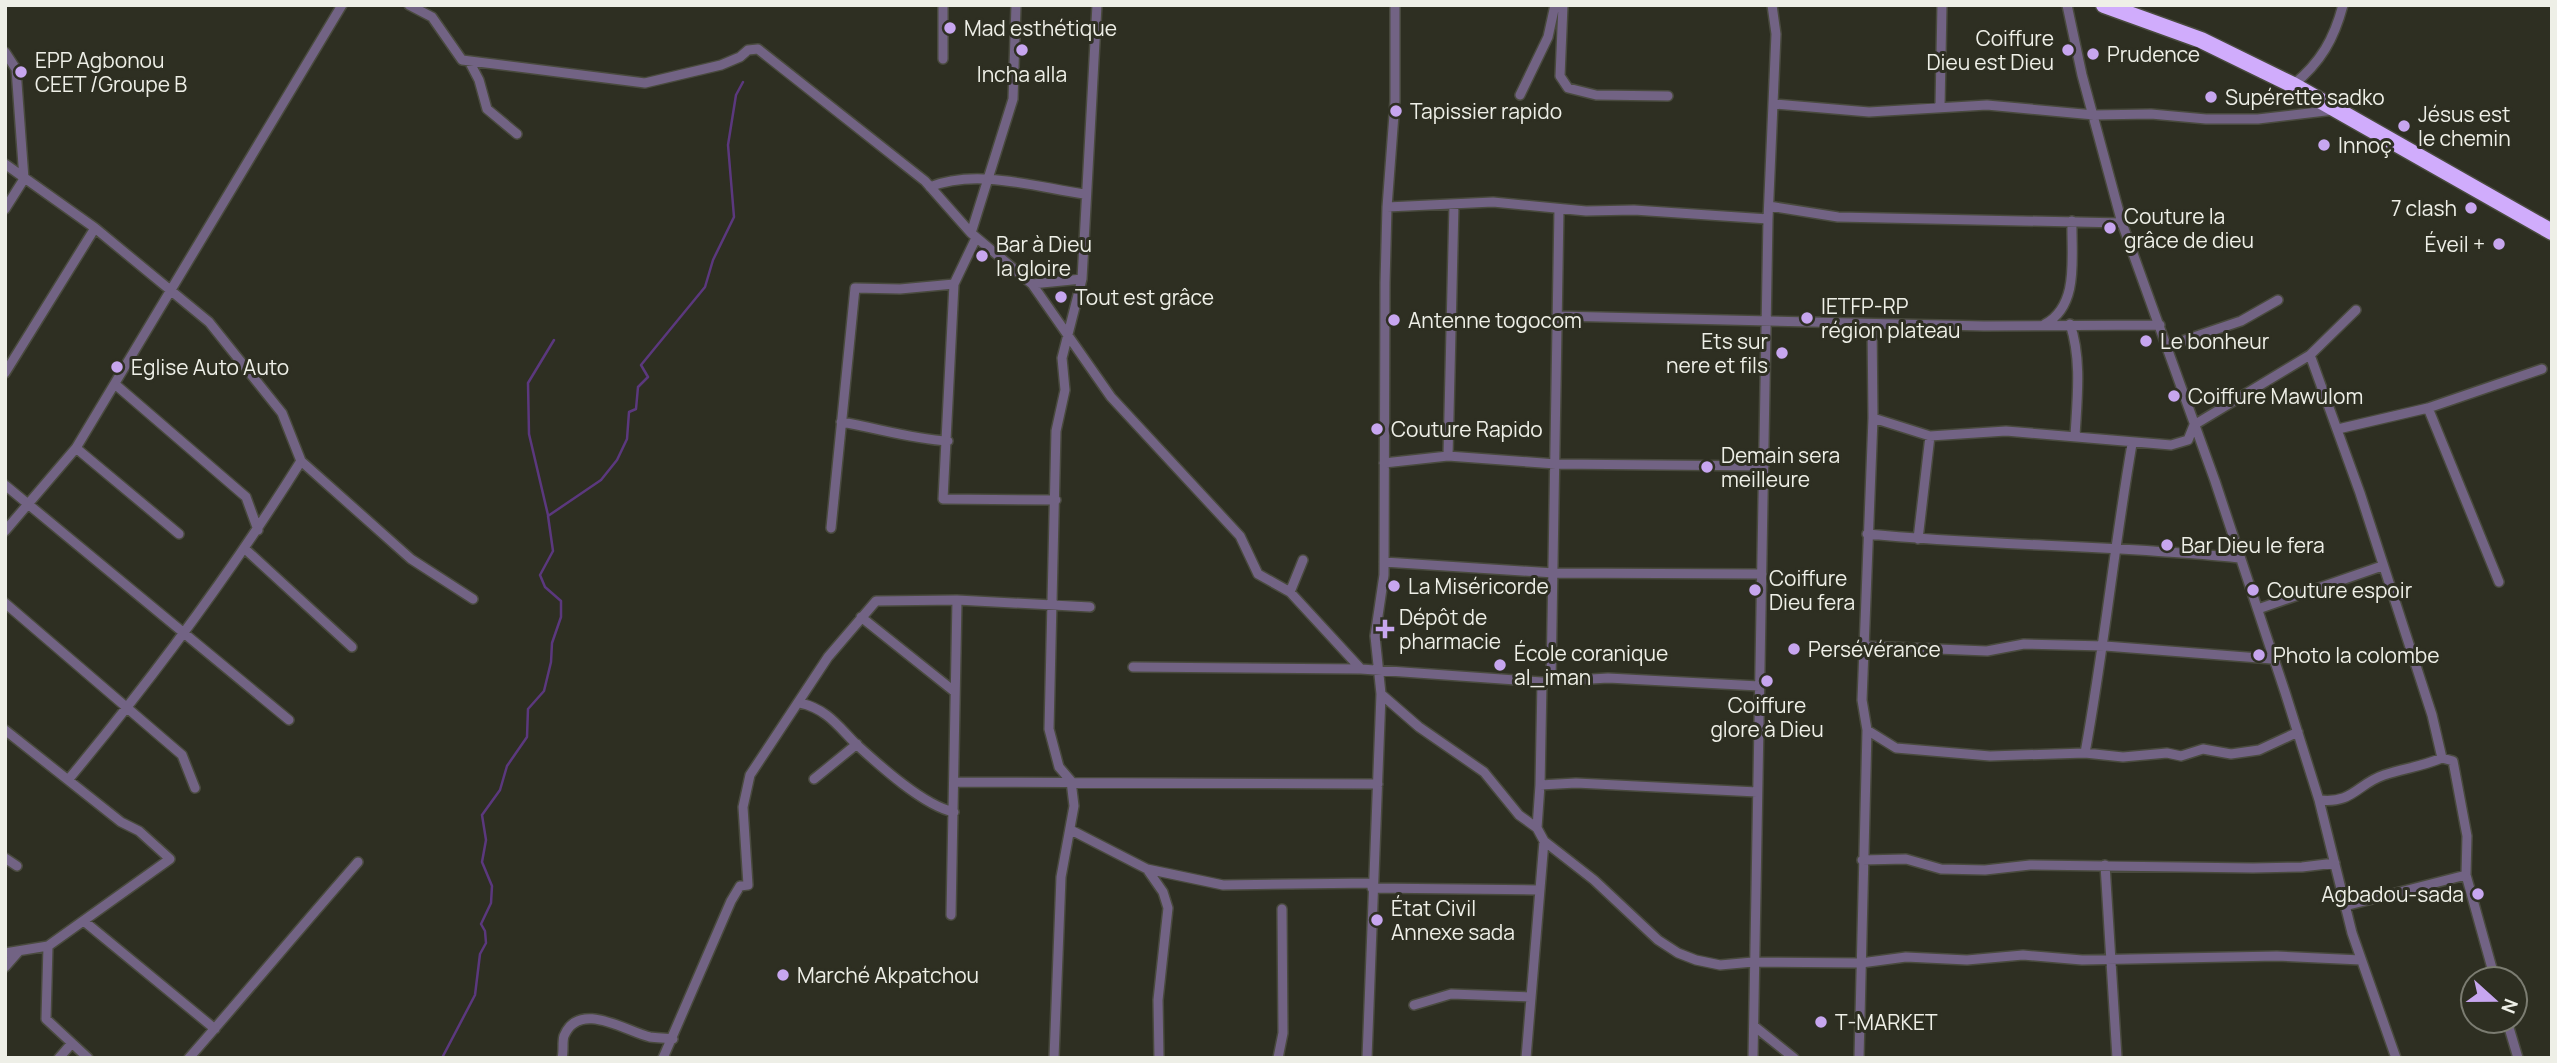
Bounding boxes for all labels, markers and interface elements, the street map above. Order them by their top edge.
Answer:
place label: Mad esthétique [964,14,1117,42]
marker: Mad esthétique [942,20,958,36]
place label: Coiffure Dieu est Dieu [1926,24,2054,76]
place label: Prudence [2107,40,2200,68]
marker: Incha alla [1014,42,1030,58]
marker: Coiffure Dieu est Dieu [2060,42,2076,58]
place label: EPP Agbonou CEET /Groupe B [35,46,187,98]
marker: Prudence [2085,46,2101,62]
place label: Incha alla [977,60,1067,88]
marker: EPP Agbonou CEET /Groupe B [13,64,29,80]
place label: Supérette sadko [2225,83,2385,111]
marker: Supérette sadko [2203,89,2219,105]
place label: Tapissier rapido [1410,97,1562,125]
place label: Jésus est le chemin [2418,100,2511,152]
marker: Tapissier rapido [1388,103,1404,119]
marker: Jésus est le chemin [2396,118,2412,134]
place label: Innoç [2338,131,2392,159]
marker: Innoç [2316,137,2332,153]
place label: 7 clash [2391,194,2457,222]
marker: 7 clash [2463,200,2479,216]
place label: Couture la grâce de dieu [2124,202,2254,254]
marker: Couture la grâce de dieu [2102,220,2118,236]
place label: Bar à Dieu la gloire [996,230,1092,282]
place label: Éveil + [2424,230,2485,258]
marker: Éveil + [2491,236,2507,252]
marker: Bar à Dieu la gloire [974,248,990,264]
place label: Tout est grâce [1075,283,1214,311]
marker: Tout est grâce [1053,289,1069,305]
place label: IETFP-RP région plateau [1821,292,1960,344]
place label: Antenne togocom [1408,306,1582,334]
marker: IETFP-RP région plateau [1799,310,1815,326]
marker: Antenne togocom [1386,312,1402,328]
place label: Ets sur nere et fils [1666,327,1768,379]
place label: Le bonheur [2160,327,2270,355]
marker: Le bonheur [2138,333,2154,349]
marker: Ets sur nere et fils [1774,345,1790,361]
place label: Eglise Auto Auto [131,353,289,381]
marker: Eglise Auto Auto [109,359,125,375]
place label: Coiffure Mawulom [2188,382,2363,410]
marker: Coiffure Mawulom [2166,388,2182,404]
place label: Couture Rapido [1391,415,1543,443]
marker: Couture Rapido [1369,421,1385,437]
place label: Demain sera meilleure [1721,441,1840,493]
marker: Demain sera meilleure [1699,459,1715,475]
place label: Bar Dieu le fera [2181,531,2325,559]
marker: Bar Dieu le fera [2159,537,2175,553]
place label: Coiffure Dieu fera [1769,564,1855,616]
place label: La Miséricorde [1408,572,1549,600]
place label: Couture espoir [2267,576,2413,604]
marker: La Miséricorde [1386,578,1402,594]
marker: Coiffure Dieu fera [1747,582,1763,598]
marker: Couture espoir [2245,582,2261,598]
place label: Dépôt de pharmacie [1399,603,1501,655]
marker: Dépôt de pharmacie [1377,621,1393,637]
place label: Persévérance [1808,635,1941,663]
place label: École coranique al_iman [1514,639,1668,691]
marker: Persévérance [1786,641,1802,657]
place label: Photo la colombe [2273,641,2440,669]
marker: Photo la colombe [2251,647,2267,663]
marker: École coranique al_iman [1492,657,1508,673]
marker: Coiffure glore à Dieu [1759,673,1775,689]
place label: Coiffure glore à Dieu [1710,691,1824,743]
place label: Agbadou-sada [2321,880,2464,908]
marker: Agbadou-sada [2470,886,2486,902]
place label: État Civil Annexe sada [1391,894,1515,946]
marker: État Civil Annexe sada [1369,912,1385,928]
place label: Marché Akpatchou [797,961,979,989]
north arrow [2459,965,2529,1035]
marker: Marché Akpatchou [775,967,791,983]
text: N [2495,995,2524,1017]
place label: T-MARKET [1835,1008,1938,1036]
marker: T-MARKET [1813,1014,1829,1030]

